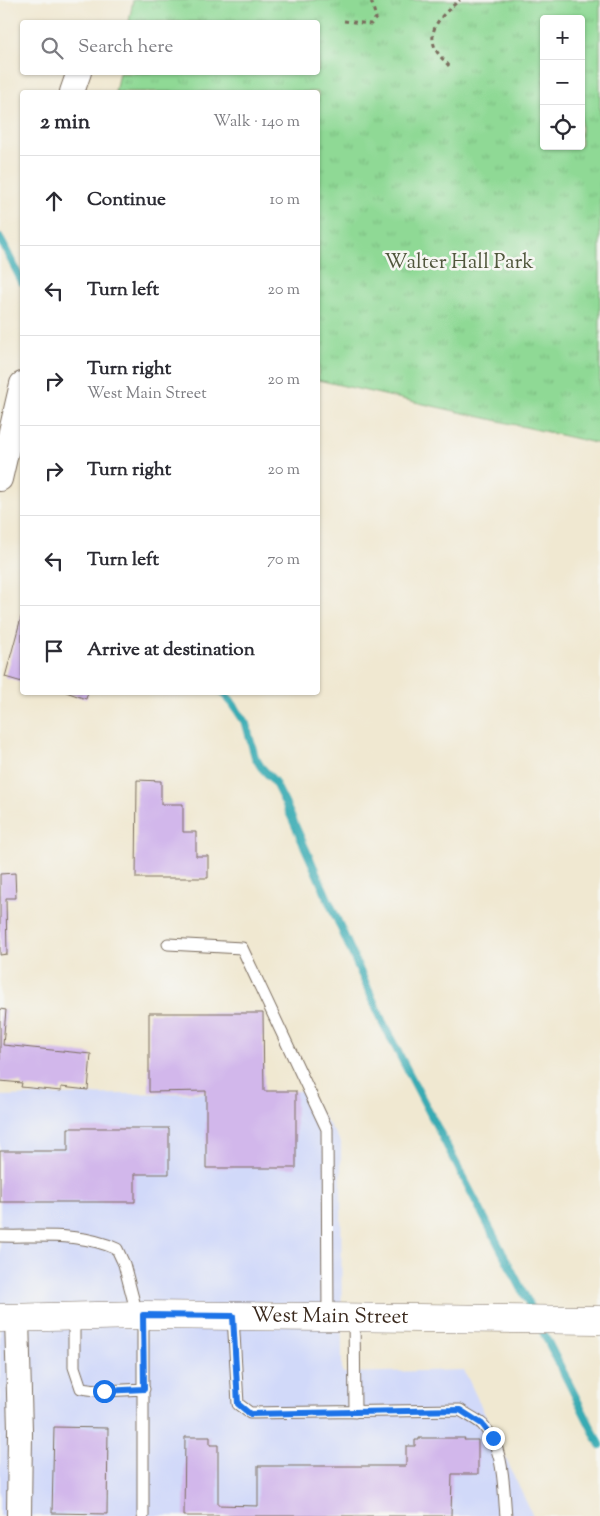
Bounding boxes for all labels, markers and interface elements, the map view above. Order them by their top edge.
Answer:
map controls [540,15,585,150]
button: + [540,15,585,60]
search box [20,20,320,75]
icon: search [38,34,66,62]
text: Search here [78,34,173,61]
button: − [540,60,585,105]
button: locate [540,105,585,150]
text: 2 min [40,108,90,138]
text: Walk · 140 m [213,111,300,134]
icon: ahead [40,187,68,215]
text: Continue [87,187,166,214]
text: 10 m [270,189,300,212]
park label: Walter Hall Park [384,248,534,278]
icon: left [40,277,68,305]
text: Turn left [87,277,159,304]
text: 20 m [267,279,300,302]
text: Turn right [87,356,171,383]
icon: right [40,367,68,395]
text: 20 m [267,369,300,392]
text: West Main Street [87,383,207,406]
icon: right [40,457,68,485]
text: Turn right [87,457,171,484]
text: 20 m [267,459,300,482]
icon: left [40,547,68,575]
text: Turn left [87,547,159,574]
text: 70 m [267,549,300,572]
icon: arrive [40,637,68,665]
text: Arrive at destination [87,637,255,664]
street label: West Main Street [251,1301,409,1333]
route start [93,1380,116,1403]
route end [482,1427,505,1450]

